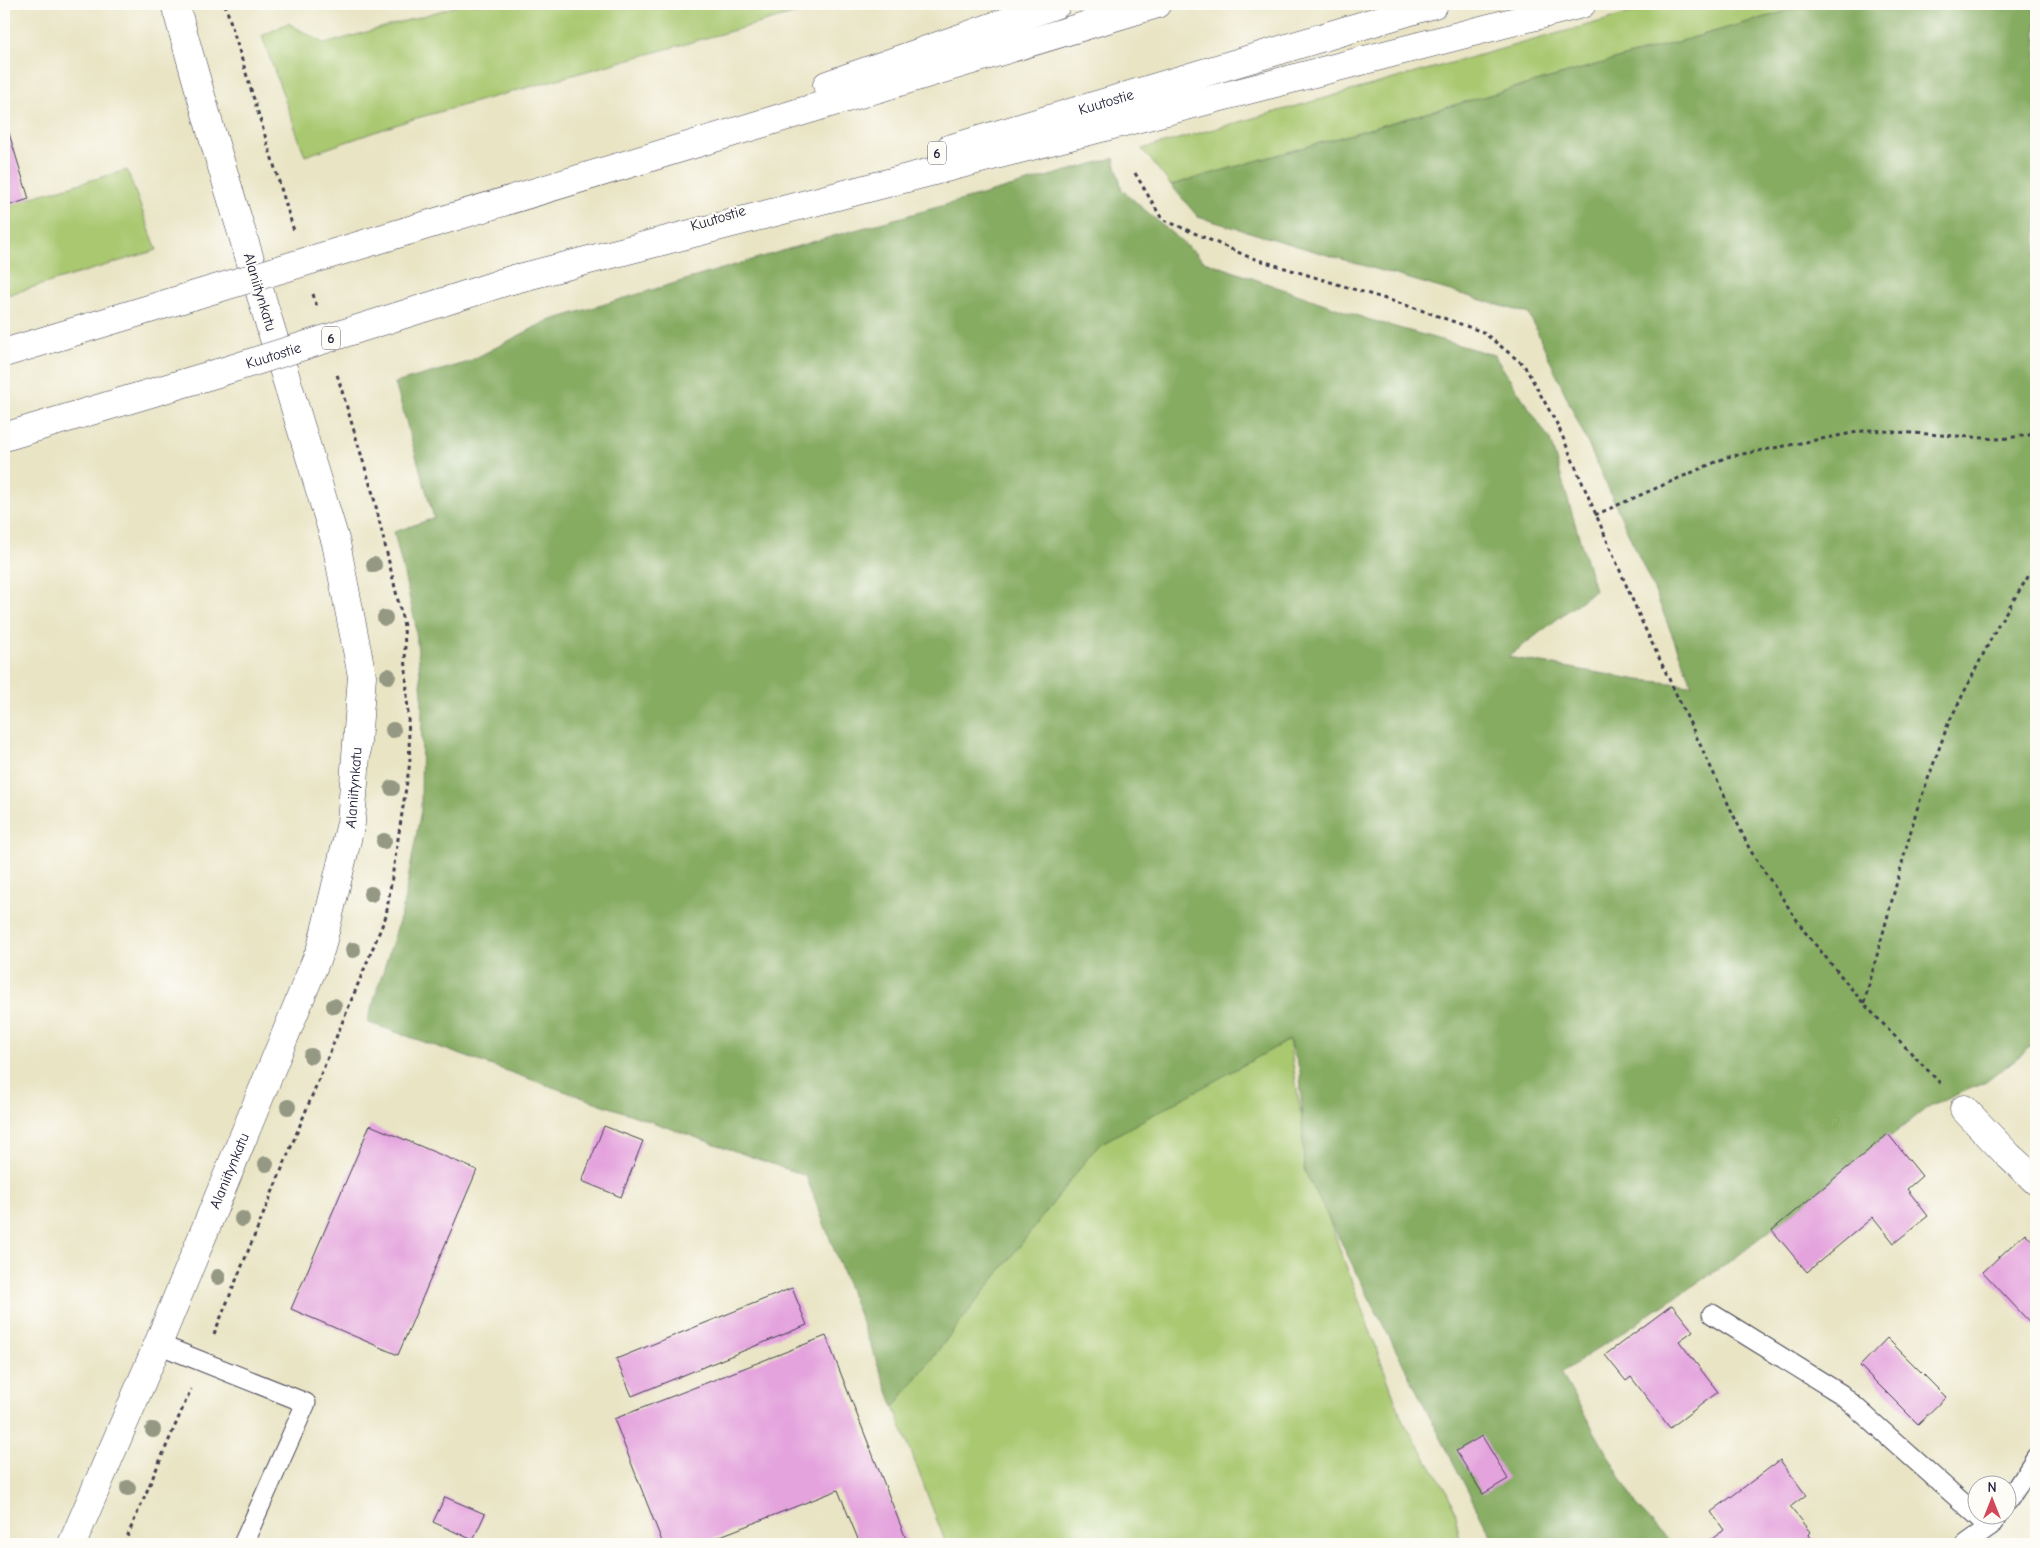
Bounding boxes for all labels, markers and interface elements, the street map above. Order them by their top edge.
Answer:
street label: Kuutostie [1076,85,1136,119]
road number: 6 [928,142,946,164]
street label: Kuutostie [688,201,748,235]
street label: Alaniitynkatu [240,251,280,333]
road number: 6 [322,326,340,349]
street label: Kuutostie [244,338,304,373]
street label: Alaniitynkatu [341,747,366,830]
street label: Alaniitynkatu [206,1130,253,1212]
north arrow [1968,1476,2018,1526]
text: N [1987,1479,1997,1496]

